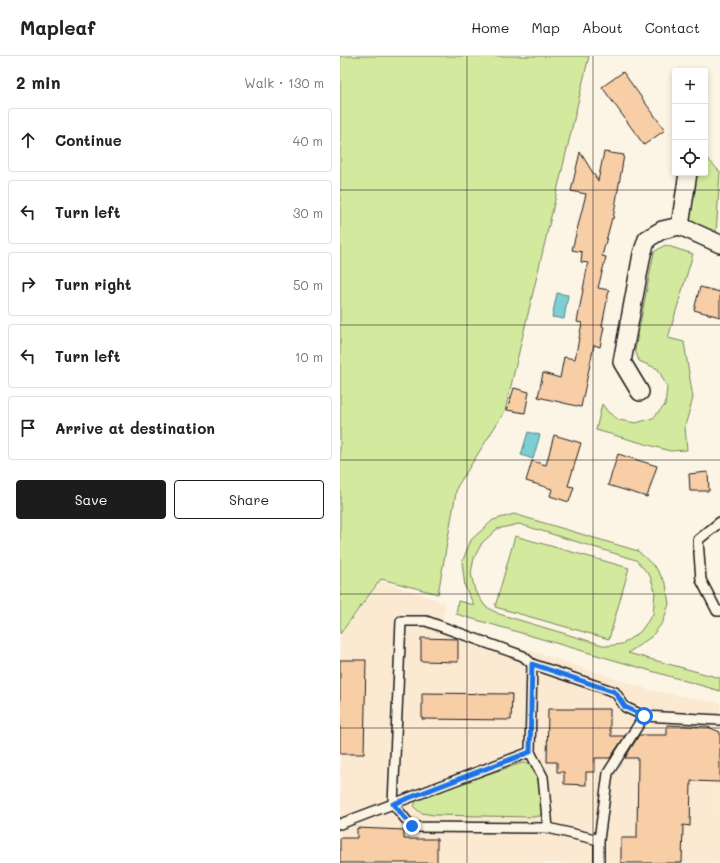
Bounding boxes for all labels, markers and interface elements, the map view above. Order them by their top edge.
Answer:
text: Mapleaf [20,15,95,40]
text: Home [471,18,509,37]
text: Map [531,18,560,37]
text: About [582,18,623,37]
text: Contact [645,18,700,37]
map controls [672,68,708,176]
button: + [672,68,708,104]
text: 2 min [16,71,61,93]
text: Walk · 130 m [244,74,324,91]
button: − [672,104,708,140]
icon: ahead [17,129,39,151]
text: Continue [55,130,122,150]
text: 40 m [293,132,323,149]
button: locate [672,140,708,176]
icon: left [17,201,39,223]
text: Turn left [55,202,120,222]
text: 30 m [293,204,323,221]
icon: right [17,273,39,295]
text: Turn right [55,274,132,294]
text: 50 m [293,276,323,293]
icon: left [17,345,39,367]
text: Turn left [55,346,120,366]
text: 10 m [295,348,323,365]
icon: arrive [17,417,39,439]
text: Arrive at destination [55,418,215,438]
button: Save [16,480,166,519]
button: Share [174,480,324,519]
route start [635,707,653,725]
route end [403,817,421,835]

